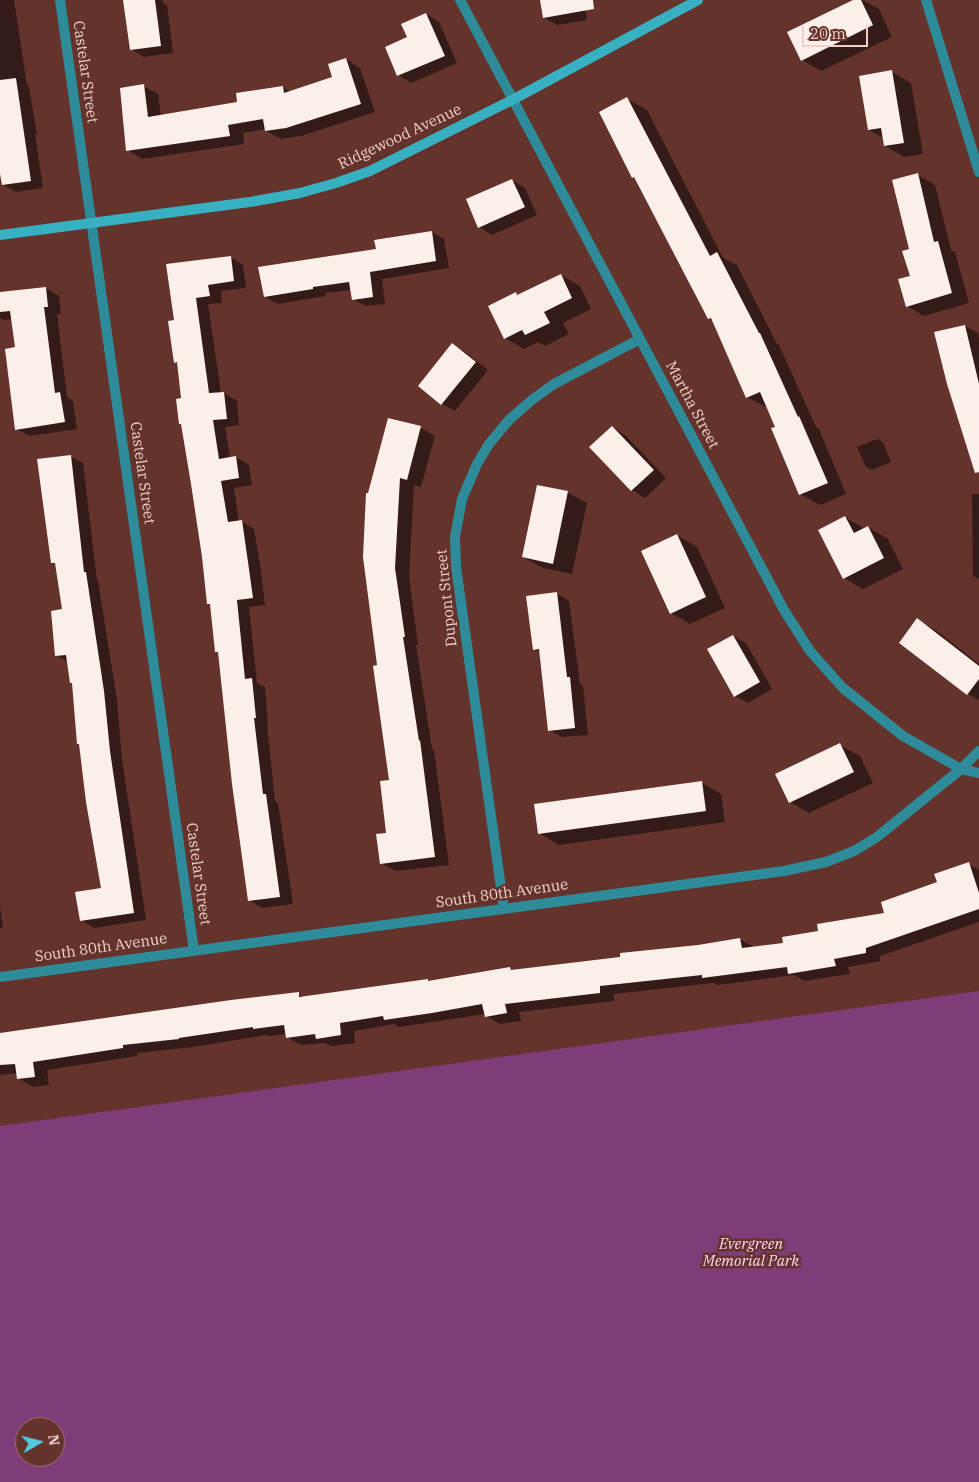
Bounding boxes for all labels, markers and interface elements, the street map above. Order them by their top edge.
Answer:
scale bar [804,15,870,47]
street label: Castelar Street [69,20,101,124]
text: 20 m [810,24,846,43]
street label: Ridgewood Avenue [335,101,465,173]
street label: Martha Street [661,358,723,452]
street label: Castelar Street [126,421,158,525]
street label: Dupont Street [433,548,461,648]
street label: Castelar Street [182,822,214,926]
street label: South 80th Avenue [435,876,569,912]
street label: South 80th Avenue [34,930,168,966]
park label: Evergreen Memorial Park [703,1236,799,1271]
north arrow [15,1417,65,1467]
text: N [44,1433,64,1447]

